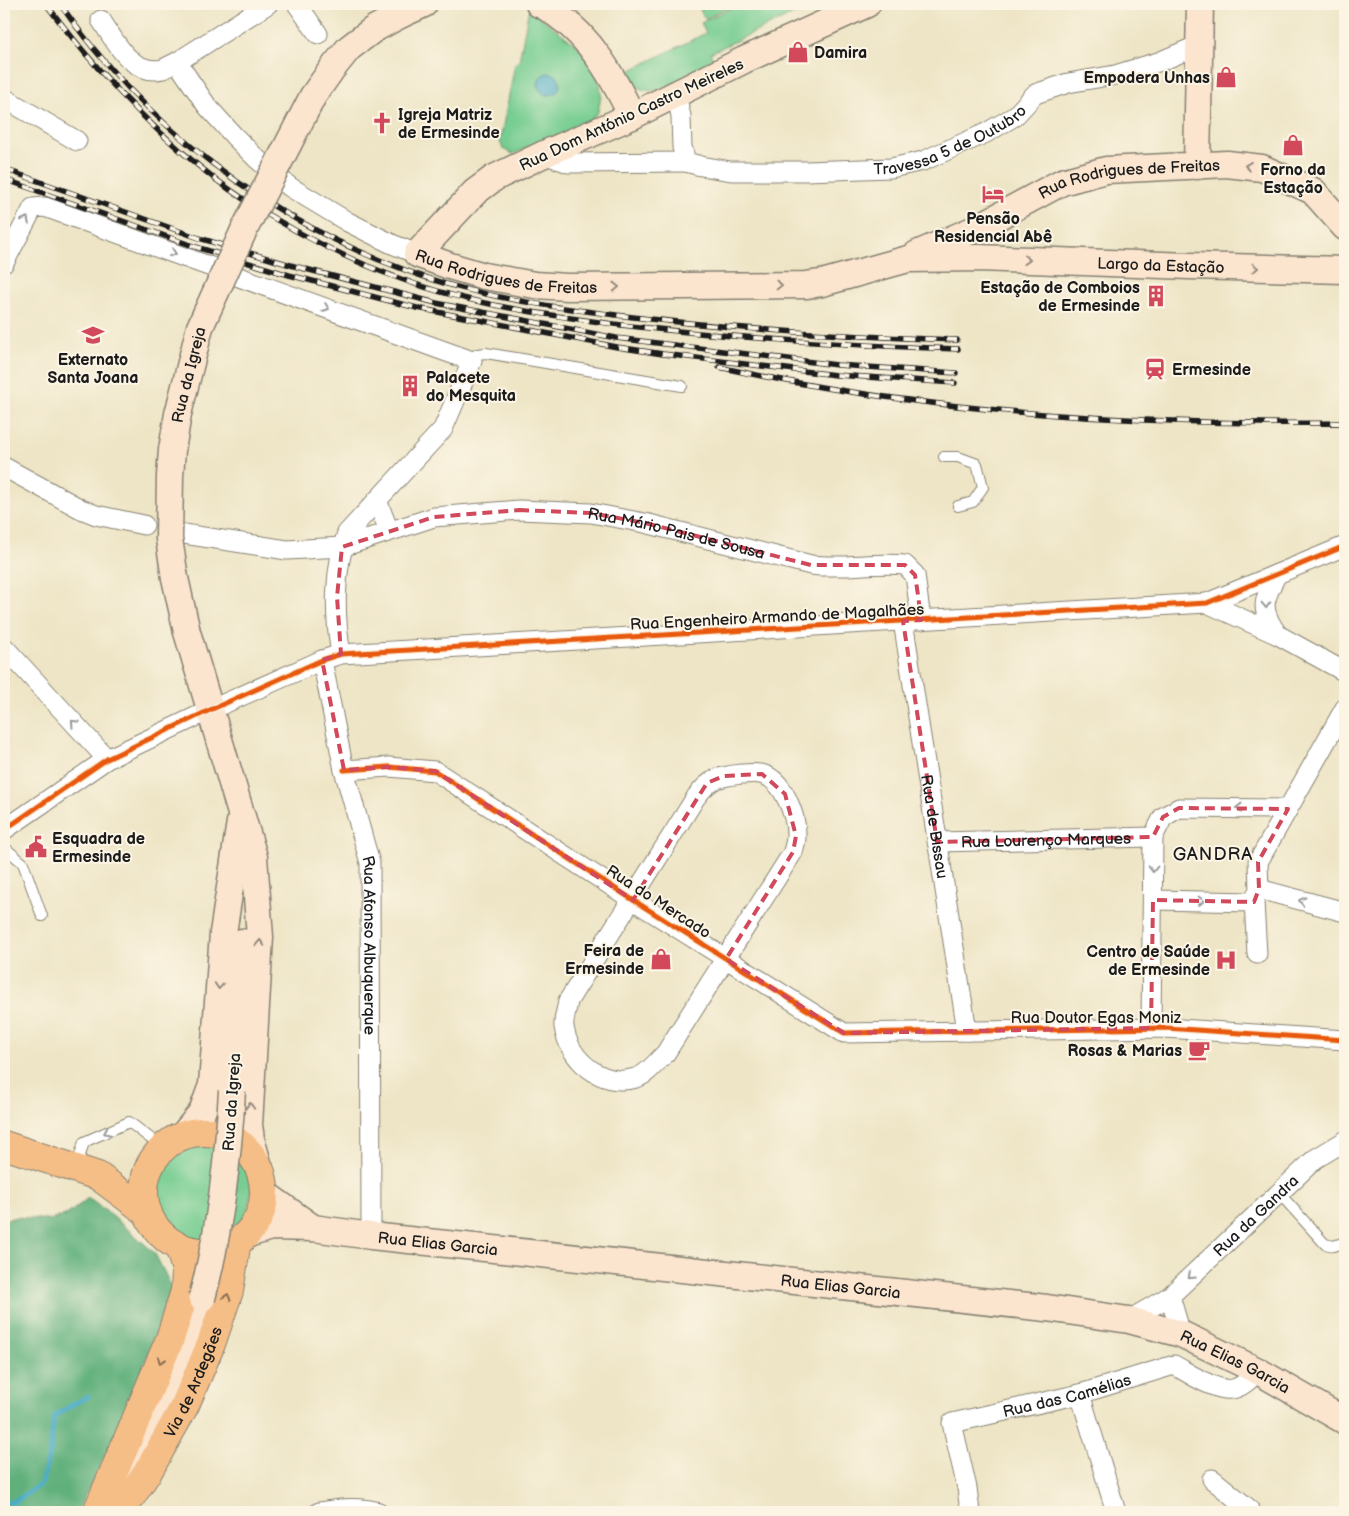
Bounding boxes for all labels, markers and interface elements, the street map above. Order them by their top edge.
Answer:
shop icon: Damira [785,39,811,65]
place label: Damira [814,44,867,63]
street label: Rua Dom António Castro Meireles [516,55,747,176]
shop icon: Empodera Unhas [1213,64,1239,90]
place label: Empodera Unhas [1083,69,1210,88]
street label: Travessa 5 de Outubro [873,102,1031,180]
place label: Igreja Matriz de Ermesinde [398,106,500,143]
church icon: Igreja Matriz de Ermesinde [369,110,395,136]
shop icon: Forno da Estação [1280,132,1306,158]
street label: Rua Rodrigues de Freitas [1036,156,1221,204]
one-way arrow [1243,161,1251,172]
place label: Forno da Estação [1260,161,1326,198]
hotel icon: Pensão Residencial Abê [980,181,1006,207]
place label: Pensão Residencial Abê [934,210,1053,247]
one-way arrow [20,216,30,225]
street label: Rua Rodrigues de Freitas [412,246,597,298]
one-way arrow [168,247,177,257]
one-way arrow [1024,255,1032,265]
street label: Largo da Estação [1097,255,1225,278]
one-way arrow [1252,263,1260,273]
place label: Estação de Comboios de Ermesinde [980,279,1140,316]
one-way arrow [776,280,783,290]
one-way arrow [613,282,621,292]
building icon: Estação de Comboios de Ermesinde [1143,283,1169,309]
one-way arrow [321,302,330,312]
school or university icon: Externato Santa Joana [80,322,106,348]
street label: Rua da Igreja [169,325,211,424]
place label: Externato Santa Joana [48,351,138,388]
station icon: Ermesinde [1142,356,1168,382]
place label: Ermesinde [1172,361,1251,380]
place label: Palacete do Mesquita [426,369,516,406]
building icon: Palacete do Mesquita [397,373,423,399]
street label: Rua Mário Pais de Sousa [586,505,766,564]
street label: Rua Engenheiro Armando de Magalhães [630,600,925,635]
one-way arrow [1260,601,1271,609]
one-way arrow [71,720,80,729]
street label: Rua de Bissau [916,773,951,880]
one-way arrow [1235,803,1242,813]
place label: Esquadra de Ermesinde [52,830,145,867]
street label: Rua Lourenço Marques [961,830,1131,852]
public building icon: Esquadra de Ermesinde [23,834,49,860]
district label: GANDRA [1173,844,1253,865]
street label: Rua Afonso Albuquerque [357,854,379,1036]
street label: Rua do Mercado [602,861,714,943]
one-way arrow [1148,865,1158,873]
one-way arrow [1198,896,1206,906]
one-way arrow [1299,896,1307,906]
one-way arrow [254,939,265,947]
place label: Feira de Ermesinde [565,942,644,979]
place label: Centro de Saúde de Ermesinde [1087,943,1210,980]
shop icon: Feira de Ermesinde [648,946,674,972]
hospital icon: Centro de Saúde de Ermesinde [1213,947,1239,973]
one-way arrow [214,982,225,990]
street label: Rua Doutor Egas Moniz [1011,1009,1182,1028]
cafe icon: Rosas & Marias [1186,1037,1212,1063]
place label: Rosas & Marias [1067,1042,1182,1061]
street label: Rua da Igreja [220,1052,245,1152]
one-way arrow [245,1101,256,1109]
one-way arrow [103,1125,112,1136]
street label: Rua da Gandra [1210,1172,1303,1261]
street label: Rua Elias Garcia [377,1229,499,1260]
one-way arrow [1187,1270,1196,1279]
street label: Rua Elias Garcia [779,1272,901,1303]
one-way arrow [221,1293,231,1301]
street label: Via de Ardegães [161,1324,227,1442]
street label: Rua Elias Garcia [1177,1327,1293,1398]
one-way arrow [157,1355,168,1364]
street label: Rua das Camélias [1001,1371,1134,1422]

